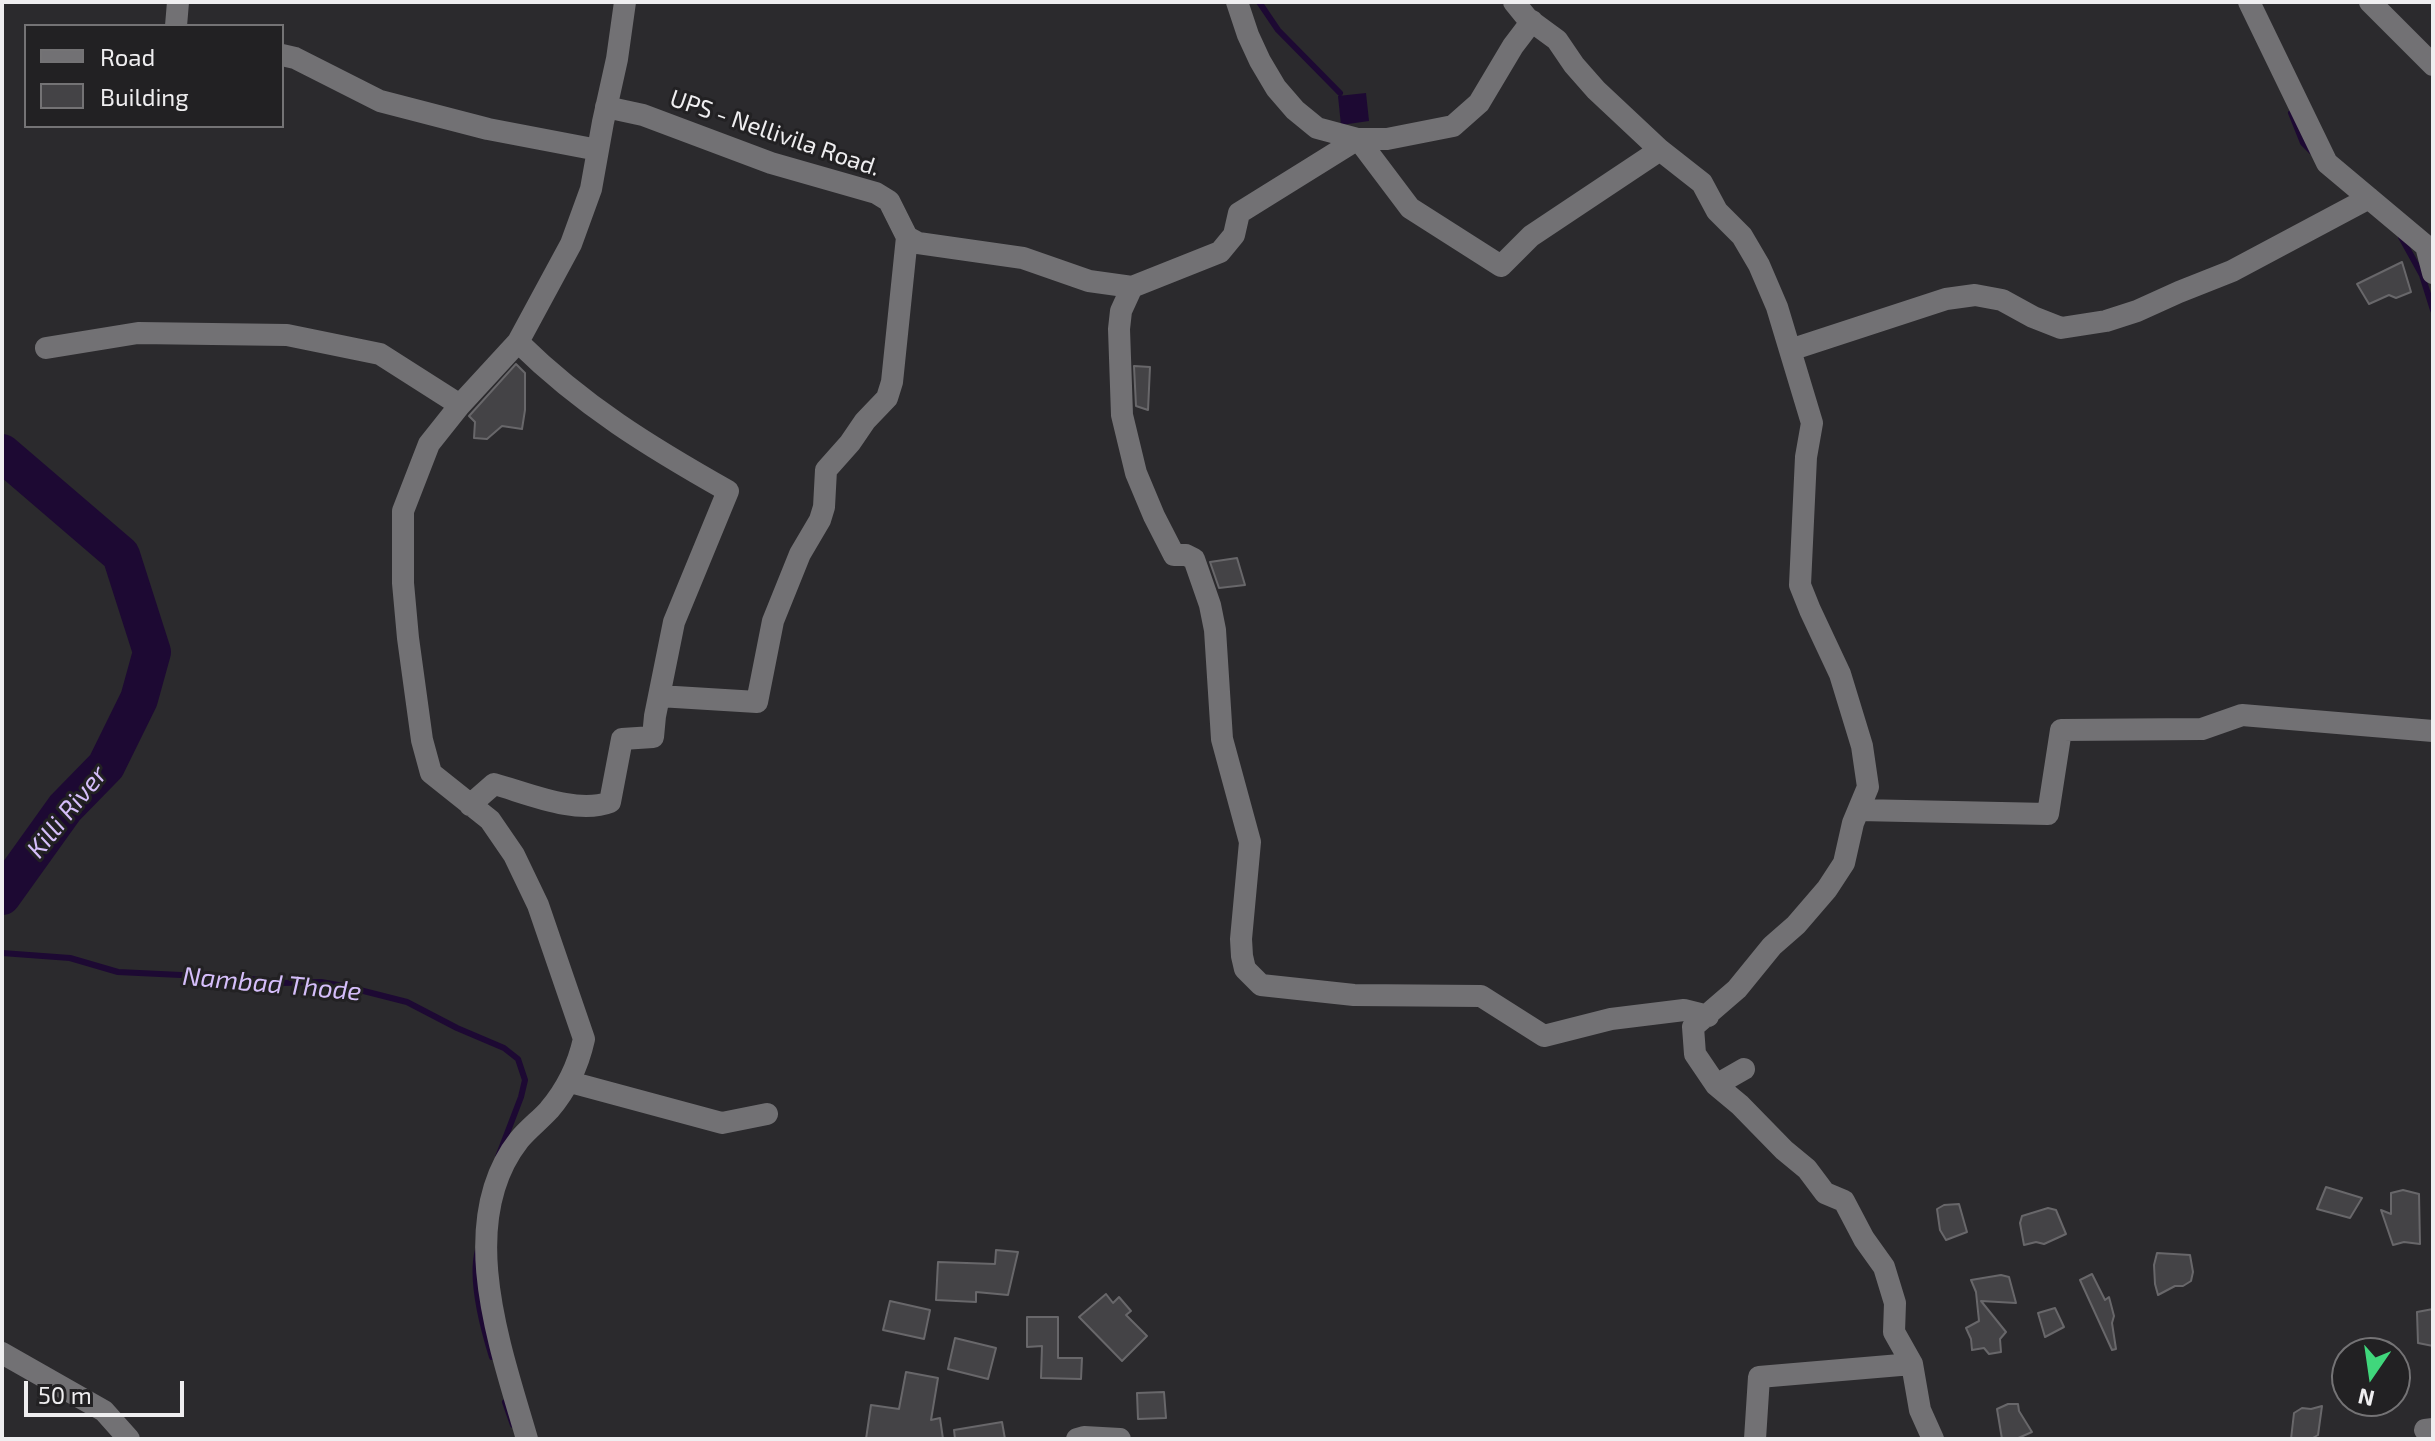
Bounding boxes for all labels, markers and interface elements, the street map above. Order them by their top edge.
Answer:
legend [24,24,284,128]
text: Road [100,42,155,71]
text: Building [100,82,189,111]
street label: UPS - Nellivila Road. [666,84,884,182]
water label: Killi River [20,760,114,864]
water label: Nambad Thode [181,961,363,1007]
north arrow [2331,1337,2411,1417]
scale bar [28,1365,188,1415]
text: 50 m [38,1380,92,1409]
text: N [2355,1384,2377,1413]

